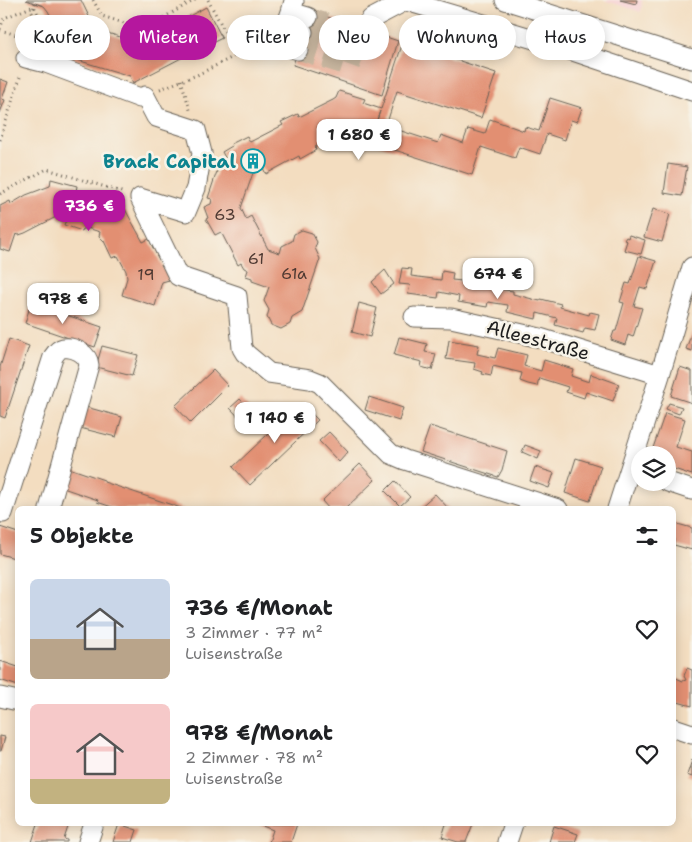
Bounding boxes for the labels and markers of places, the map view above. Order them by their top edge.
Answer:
pin: 1 680 € [313,119,405,161]
building icon: Brack Capital [240,148,266,174]
place label: Brack Capital [103,149,236,174]
pin: 736 € [54,190,124,232]
pin: 674 € [463,258,533,300]
pin: 978 € [28,282,98,325]
pin: 1 140 € [229,402,321,444]

